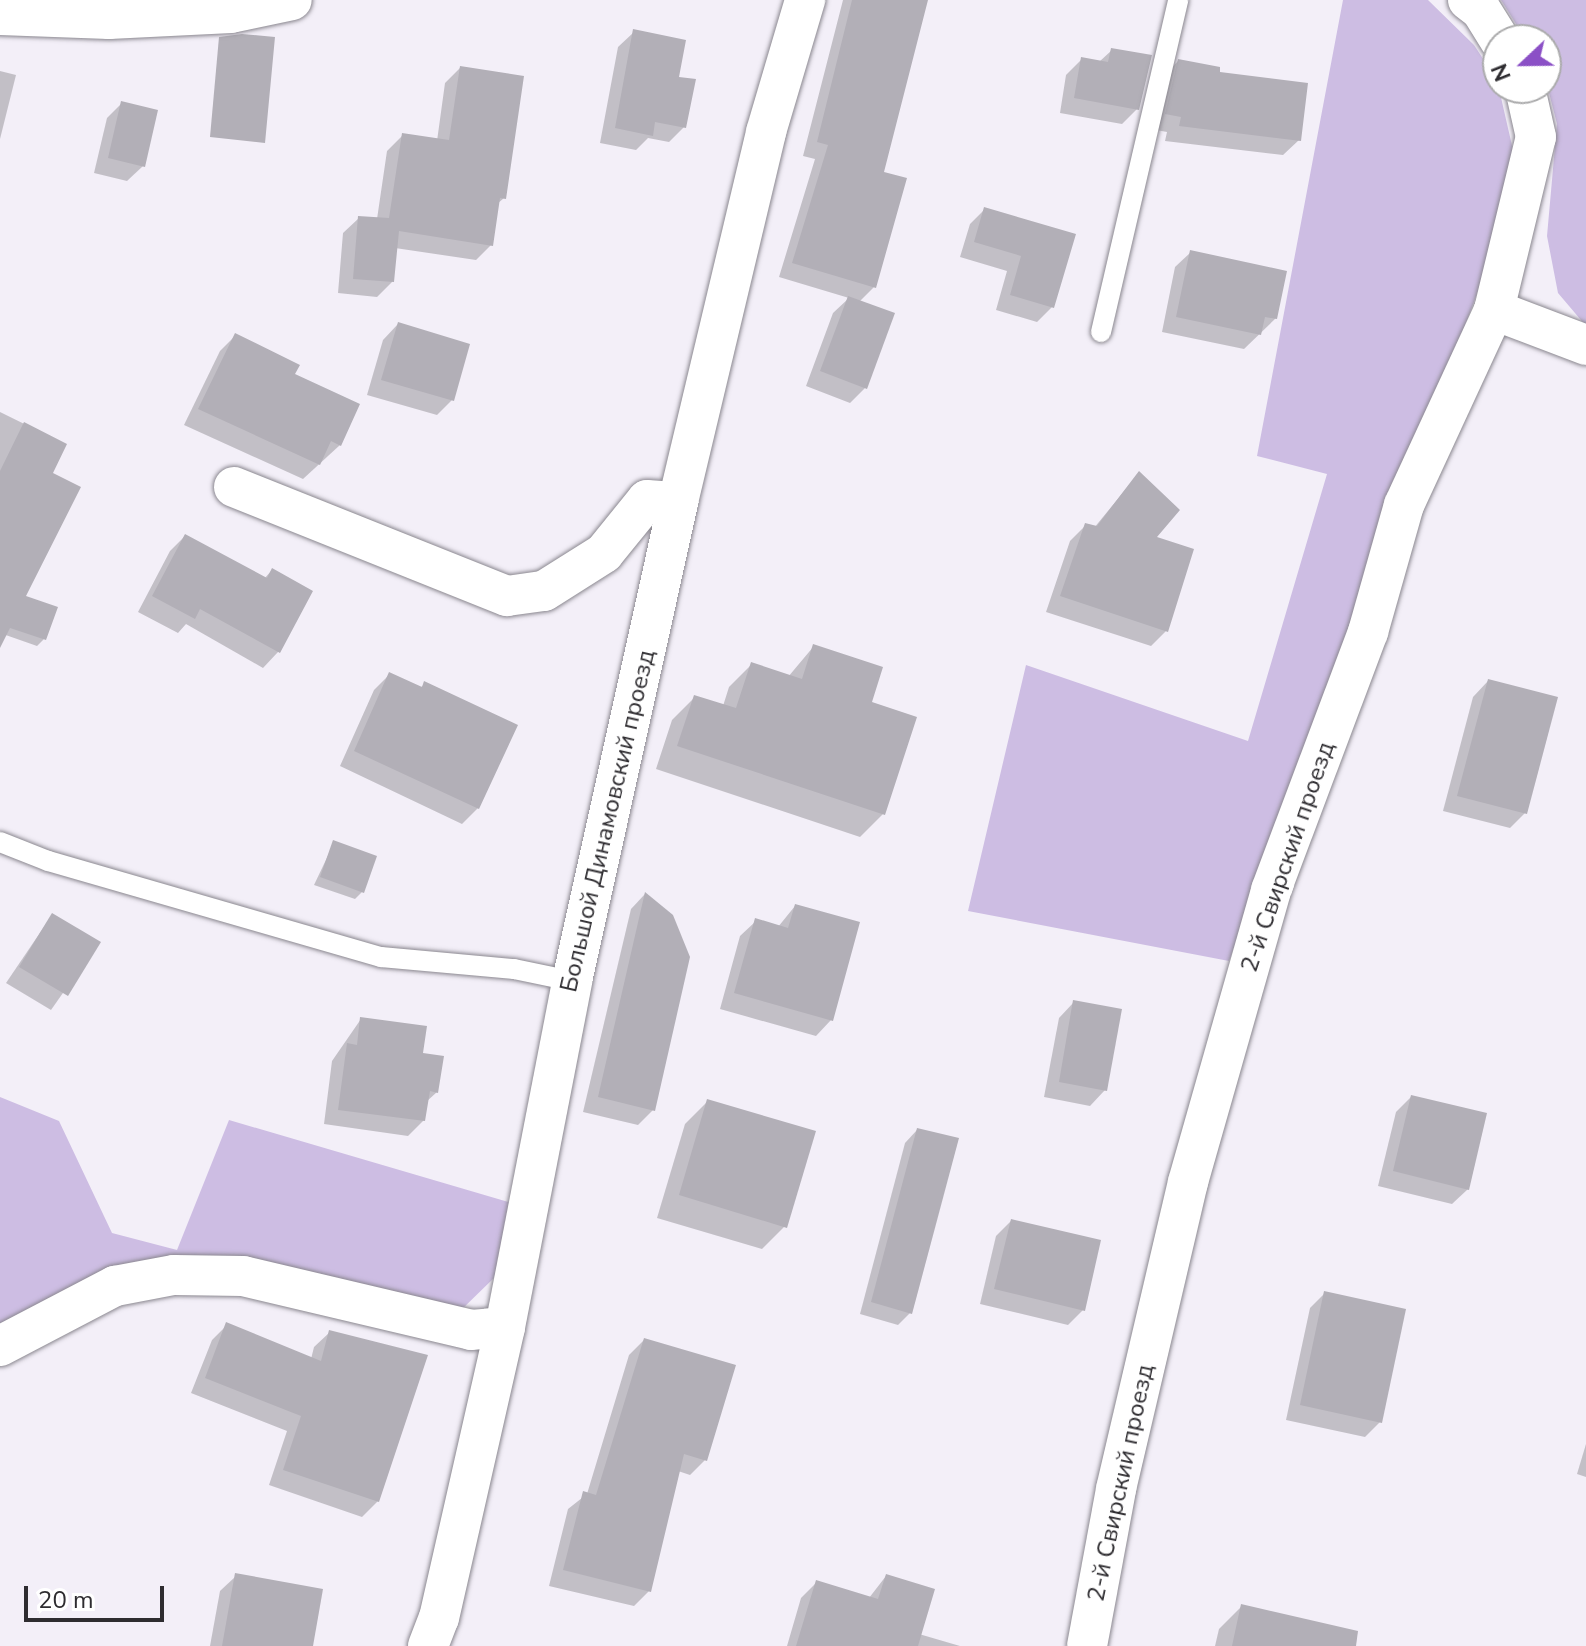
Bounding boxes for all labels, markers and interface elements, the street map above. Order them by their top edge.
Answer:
north arrow [1482,24,1562,104]
text: N [1485,59,1519,85]
street label: Большой Динамовский проезд [555,647,661,995]
street label: 2-й Свирский проезд [1235,738,1341,976]
street label: 2-й Свирский проезд [1082,1362,1160,1604]
scale bar [28,1570,168,1620]
text: 20 m [38,1584,94,1616]

